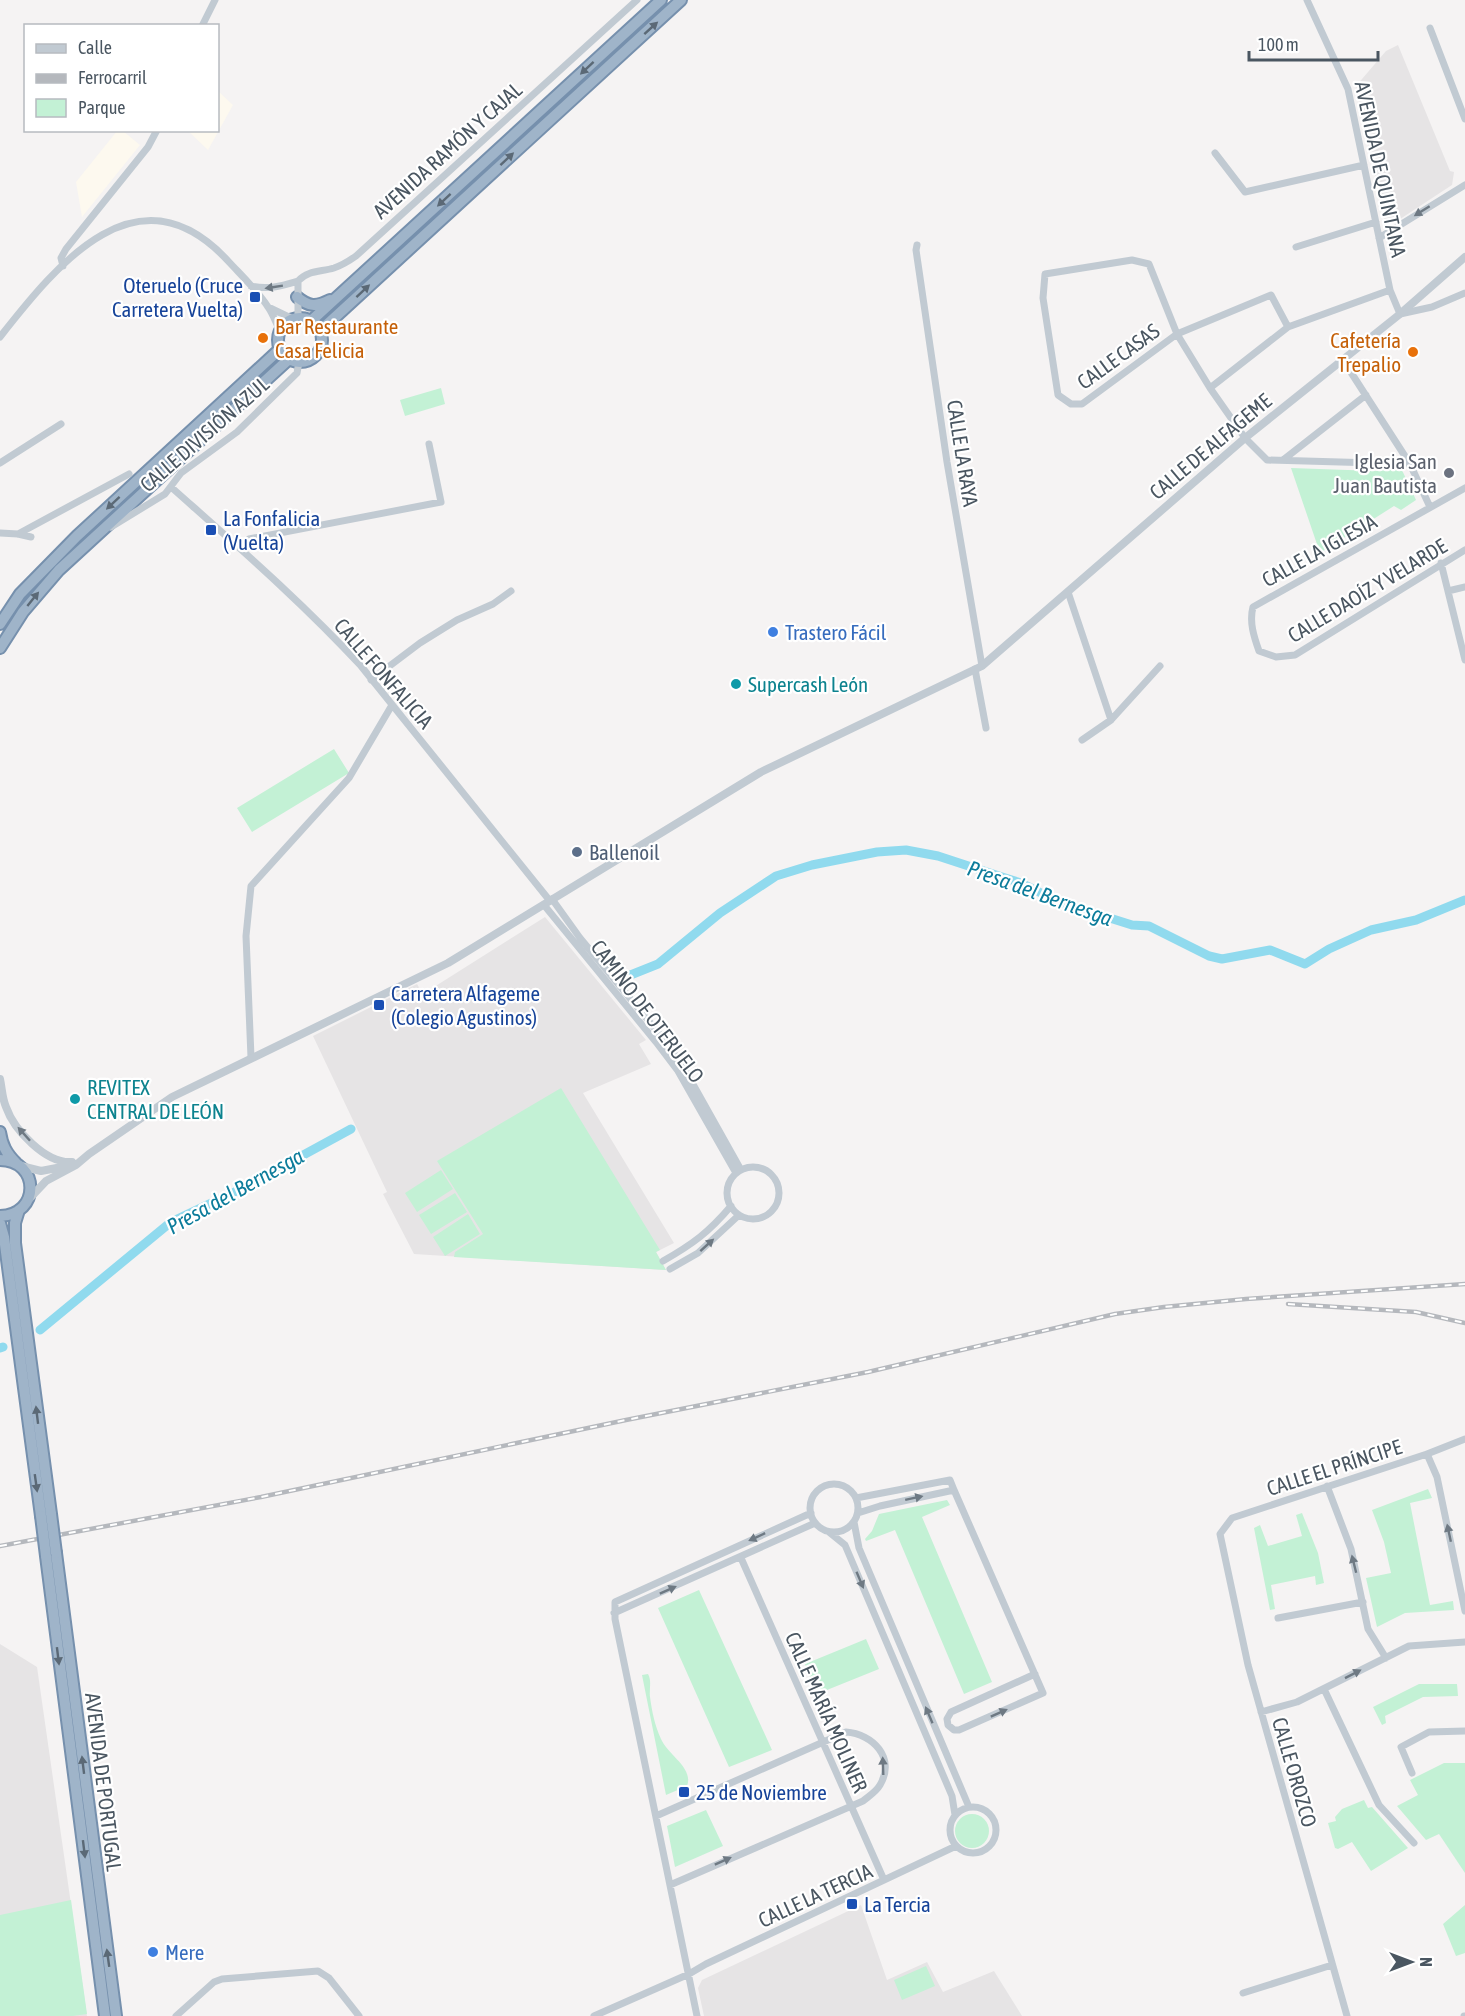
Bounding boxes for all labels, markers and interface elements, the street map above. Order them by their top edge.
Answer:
one-way arrow [643,21,658,35]
legend [24,24,219,132]
scale bar [1249,24,1378,62]
text: 100 m [1258,34,1299,55]
text: Calle [78,37,112,58]
one-way arrow [580,61,595,75]
text: Ferrocarril [78,67,147,88]
street label: AVENIDA RAMÓN Y CAJAL [368,77,526,223]
street label: AVENIDA DE QUINTANA [1351,79,1412,260]
text: Parque [78,97,126,118]
one-way arrow [499,152,514,166]
one-way arrow [436,193,451,207]
one-way arrow [1414,206,1430,217]
place label: Oteruelo (Cruce Carretera Vuelta) [112,273,243,321]
one-way arrow [265,282,284,291]
one-way arrow [355,285,370,298]
marker: Oteruelo (Cruce Carretera Vuelta) [248,290,262,304]
place label: Bar Restaurante Casa Felicia [275,314,398,362]
street label: CALLE CASAS [1072,318,1164,394]
place label: Cafetería Trepalio [1330,328,1401,376]
marker: Bar Restaurante Casa Felicia [256,331,270,345]
marker: Cafetería Trepalio [1406,345,1420,359]
street label: CALLE DIVISIÓN AZUL [135,372,273,496]
street label: CALLE DE ALFAGEME [1144,388,1276,504]
street label: CALLE LA RAYA [943,398,983,509]
place label: Iglesia San Juan Bautista [1333,449,1437,497]
marker: Iglesia San Juan Bautista [1442,466,1456,480]
one-way arrow [107,495,121,509]
place label: La Fonfalicia (Vuelta) [223,506,320,554]
street label: CALLE LA IGLESIA [1258,508,1381,591]
marker: La Fonfalicia (Vuelta) [204,523,218,537]
street label: CALLE DAOÍZ Y VELARDE [1283,533,1451,647]
one-way arrow [26,591,39,607]
street label: CALLE FONFALICIA [330,613,439,733]
place label: Trastero Fácil [785,620,887,644]
marker: Trastero Fácil [766,625,780,639]
place label: Supercash León [748,672,868,696]
marker: Supercash León [729,677,743,691]
place label: Ballenoil [589,840,660,864]
marker: Ballenoil [570,845,584,859]
water label: Presa del Bernesga [964,855,1116,931]
street label: CAMINO DE OTERUELO [587,935,709,1087]
place label: Carretera Alfageme (Colegio Agustinos) [391,981,540,1029]
marker: Carretera Alfageme (Colegio Agustinos) [372,998,386,1012]
place label: REVITEX CENTRAL DE LEÓN [87,1075,224,1123]
marker: REVITEX CENTRAL DE LEÓN [68,1092,82,1106]
one-way arrow [18,1127,31,1142]
water label: Presa del Bernesga [162,1143,308,1239]
one-way arrow [700,1238,715,1252]
one-way arrow [32,1405,42,1424]
street label: CALLE EL PRÍNCIPE [1264,1434,1404,1500]
one-way arrow [32,1473,41,1492]
one-way arrow [905,1493,924,1502]
one-way arrow [1444,1523,1453,1542]
one-way arrow [748,1532,766,1542]
one-way arrow [1349,1555,1359,1573]
one-way arrow [855,1571,865,1589]
one-way arrow [659,1585,677,1595]
street label: CALLE MARÍA MOLINER [781,1628,873,1796]
one-way arrow [54,1646,63,1665]
one-way arrow [1345,1670,1362,1679]
street label: AVENIDA DE PORTUGAL [81,1691,127,1873]
one-way arrow [925,1707,934,1724]
one-way arrow [990,1707,1008,1717]
street label: CALLE OROZCO [1268,1714,1322,1830]
one-way arrow [78,1755,87,1774]
one-way arrow [878,1757,887,1776]
place label: 25 de Noviembre [696,1780,827,1804]
marker: 25 de Noviembre [677,1785,691,1799]
one-way arrow [79,1840,88,1859]
one-way arrow [715,1857,732,1866]
street label: CALLE LA TERCIA [754,1858,876,1932]
place label: La Tercia [864,1892,931,1916]
marker: La Tercia [845,1897,859,1911]
north arrow [1381,1932,1441,1992]
place label: Mere [165,1940,204,1964]
marker: Mere [146,1945,160,1959]
one-way arrow [104,1948,113,1967]
text: N [1417,1957,1435,1967]

